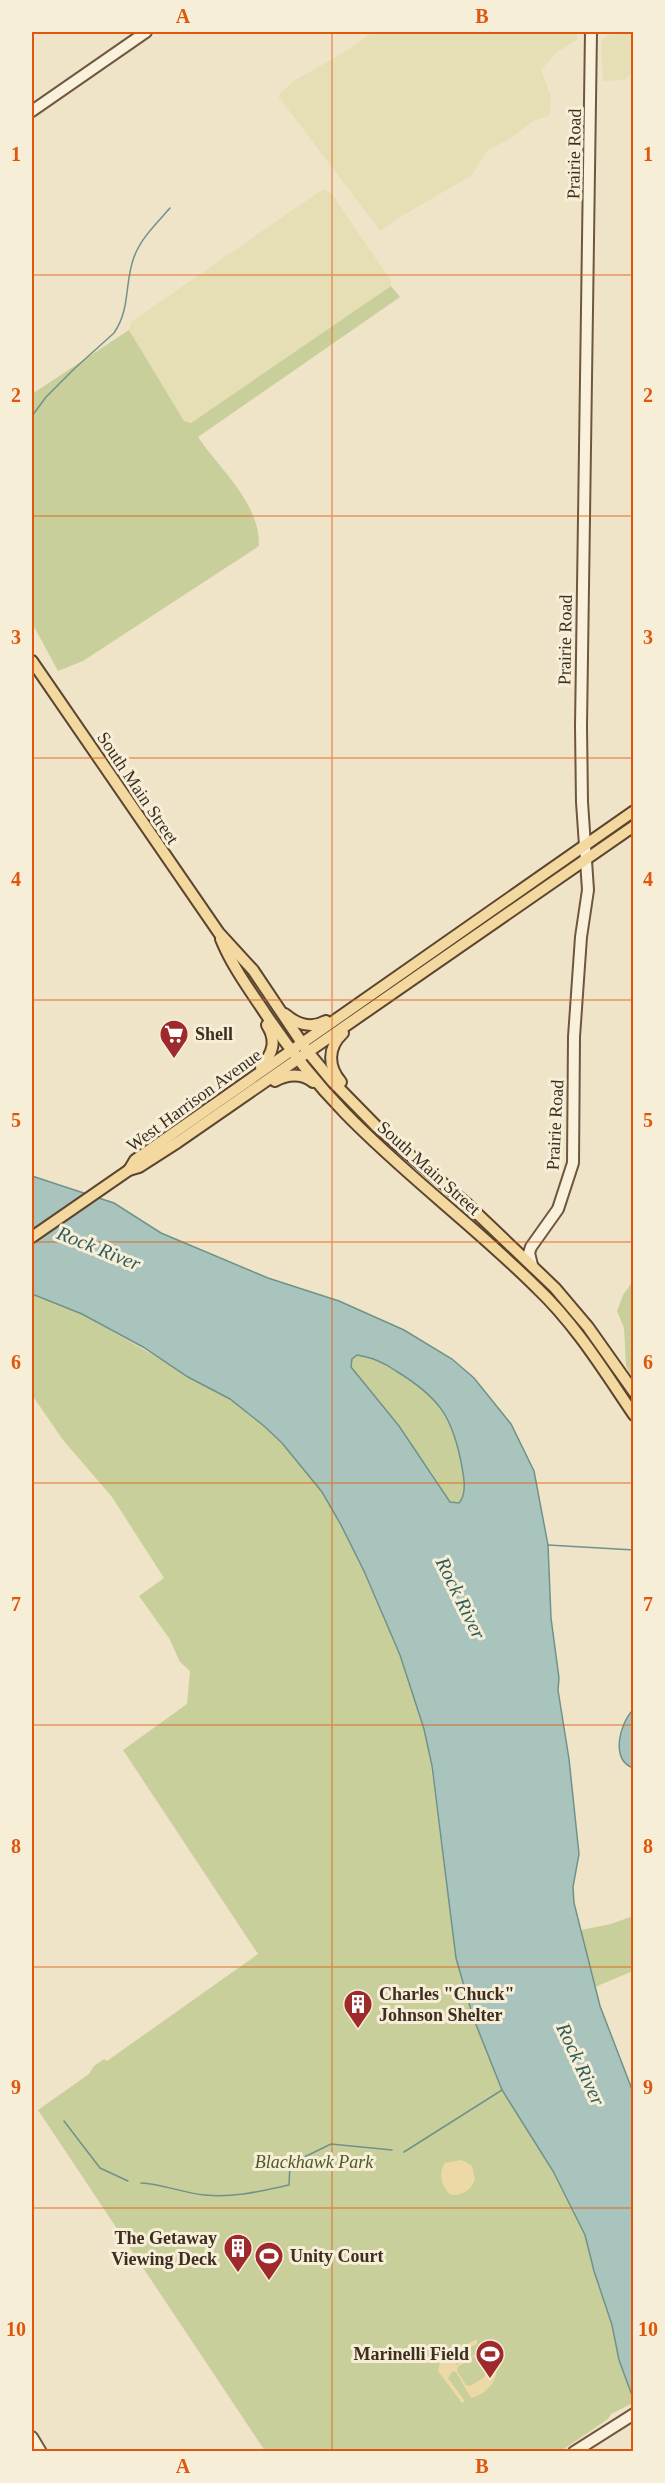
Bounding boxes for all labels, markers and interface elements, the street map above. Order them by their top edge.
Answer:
text: A [176,5,191,27]
text: B [475,5,489,27]
street label: Prairie Road [563,109,585,199]
text: 1 [11,143,21,165]
text: 1 [643,143,653,165]
text: 2 [11,384,21,406]
text: 2 [643,384,653,406]
street label: Prairie Road [554,595,576,685]
text: 3 [11,626,21,648]
text: 3 [643,626,653,648]
street label: South Main Street [93,728,183,848]
text: 4 [11,868,21,890]
text: 4 [643,868,653,890]
supermarket icon: Shell [158,1018,190,1060]
place label: Shell [195,1024,233,1044]
street label: West Harrison Avenue [123,1045,265,1155]
street label: Prairie Road [543,1079,567,1171]
text: 5 [11,1109,21,1131]
text: 5 [643,1109,653,1131]
street label: South Main Street [374,1117,484,1219]
water label: Rock River [53,1221,144,1275]
text: 6 [11,1351,21,1373]
text: 6 [643,1351,653,1373]
water label: Rock River [431,1553,490,1643]
text: 7 [11,1593,21,1615]
text: 7 [643,1593,653,1615]
text: 8 [11,1835,21,1857]
text: 8 [643,1835,653,1857]
place label: Charles "Chuck" Johnson Shelter [379,1984,515,2025]
building icon: Charles "Chuck" Johnson Shelter [342,1988,374,2030]
water label: Rock River [552,2018,610,2109]
text: 9 [11,2076,21,2098]
text: 9 [643,2076,653,2098]
park label: Blackhawk Park [255,2152,374,2172]
place label: The Getaway Viewing Deck [111,2228,217,2269]
building icon: The Getaway Viewing Deck [222,2232,254,2274]
sports icon: Unity Court [253,2240,285,2282]
place label: Unity Court [290,2246,384,2266]
text: 10 [6,2318,26,2340]
text: 10 [638,2318,658,2340]
sports icon: Marinelli Field [474,2338,506,2380]
place label: Marinelli Field [354,2344,469,2364]
text: A [176,2455,191,2477]
text: B [475,2455,489,2477]

